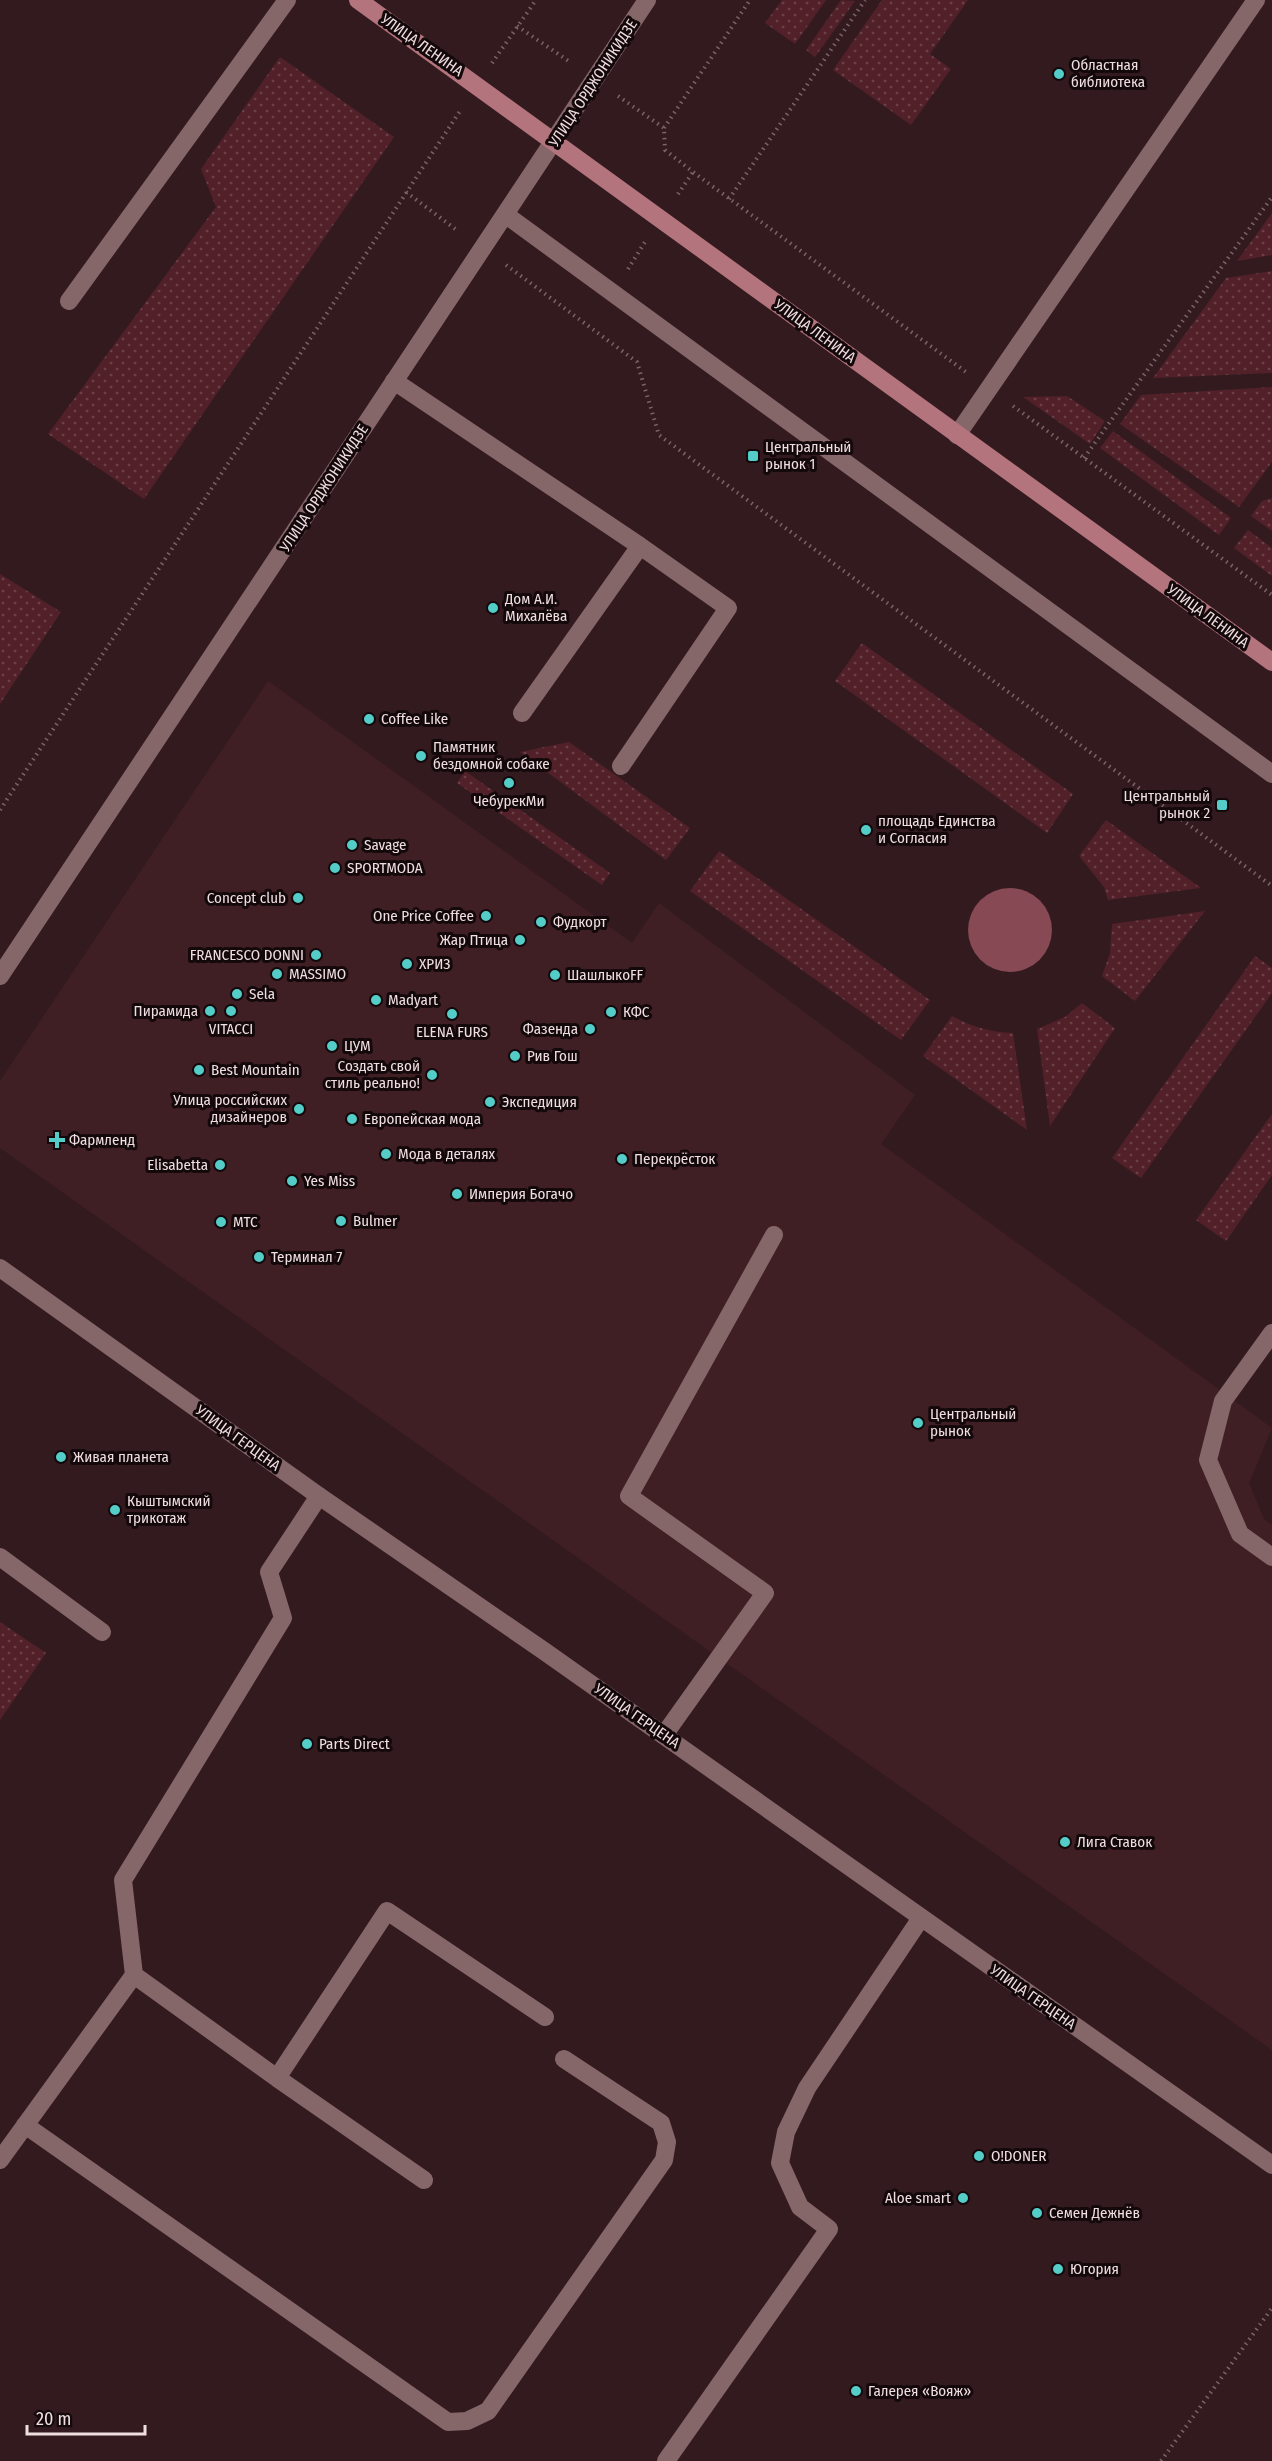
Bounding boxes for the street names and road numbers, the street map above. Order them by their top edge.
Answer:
street label: УЛИЦА ЛЕНИНА [377,9,467,80]
street label: УЛИЦА ОРДЖОНИКИДЗЕ [545,16,641,151]
street label: УЛИЦА ЛЕНИНА [770,295,859,367]
street label: УЛИЦА ОРДЖОНИКИДЗЕ [276,421,372,556]
street label: УЛИЦА ЛЕНИНА [1163,580,1252,652]
street label: УЛИЦА ГЕРЦЕНА [191,1401,284,1475]
street label: УЛИЦА ГЕРЦЕНА [590,1679,683,1752]
street label: УЛИЦА ГЕРЦЕНА [986,1960,1079,2033]

